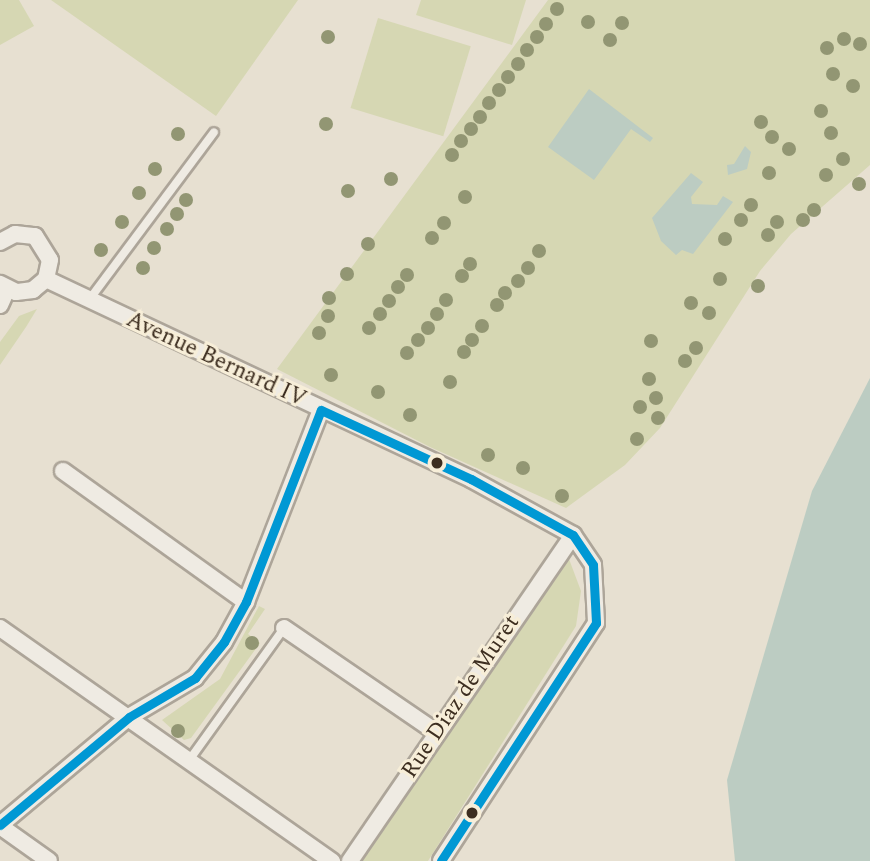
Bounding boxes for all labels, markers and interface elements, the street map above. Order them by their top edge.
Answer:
street label: Avenue Bernard IV [122,306,310,414]
unlabelled marker [430,456,444,470]
street label: Rue Diaz de Muret [396,610,526,784]
unlabelled marker [465,806,479,820]

